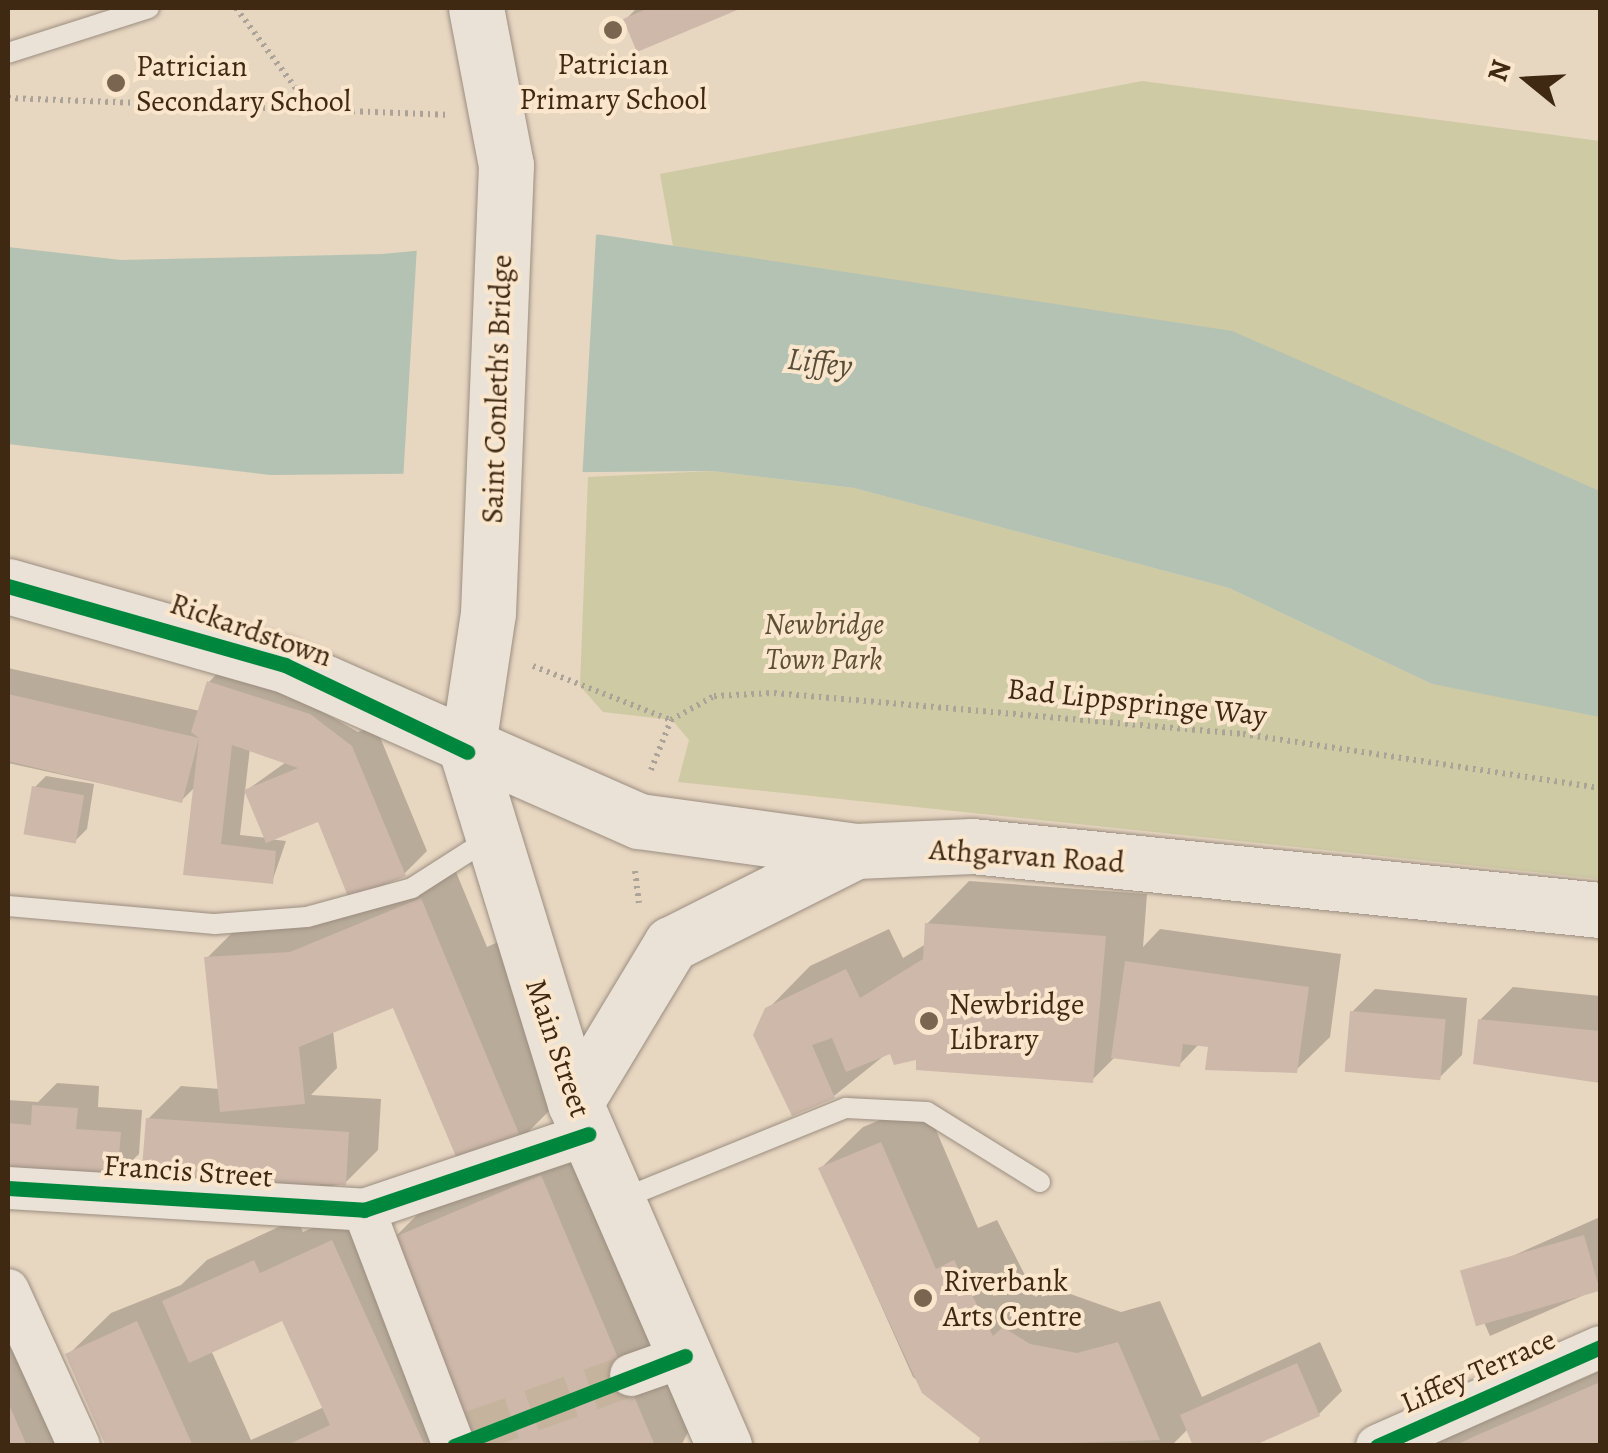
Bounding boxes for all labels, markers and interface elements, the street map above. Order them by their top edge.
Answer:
marker: Patrician Primary School [602,19,624,41]
north arrow [1478,30,1578,130]
place label: Patrician Primary School [519,46,707,116]
place label: Patrician Secondary School [136,48,351,118]
text: N [1478,55,1521,86]
marker: Patrician Secondary School [105,72,127,94]
street label: Saint Conleth's Bridge [474,254,520,524]
water label: Liffey [785,339,855,385]
street label: Rickardstown [165,586,337,674]
park label: Newbridge Town Park [764,606,884,676]
street label: Bad Lippspringe Way [1006,670,1268,734]
street label: Athgarvan Road [928,831,1126,881]
street label: Main Street [518,974,598,1122]
place label: Newbridge Library [949,986,1084,1056]
marker: Newbridge Library [918,1010,940,1032]
street label: Francis Street [102,1147,274,1195]
place label: Riverbank Arts Centre [943,1263,1082,1334]
marker: Riverbank Arts Centre [912,1287,934,1309]
street label: Liffey Terrace [1395,1321,1561,1421]

